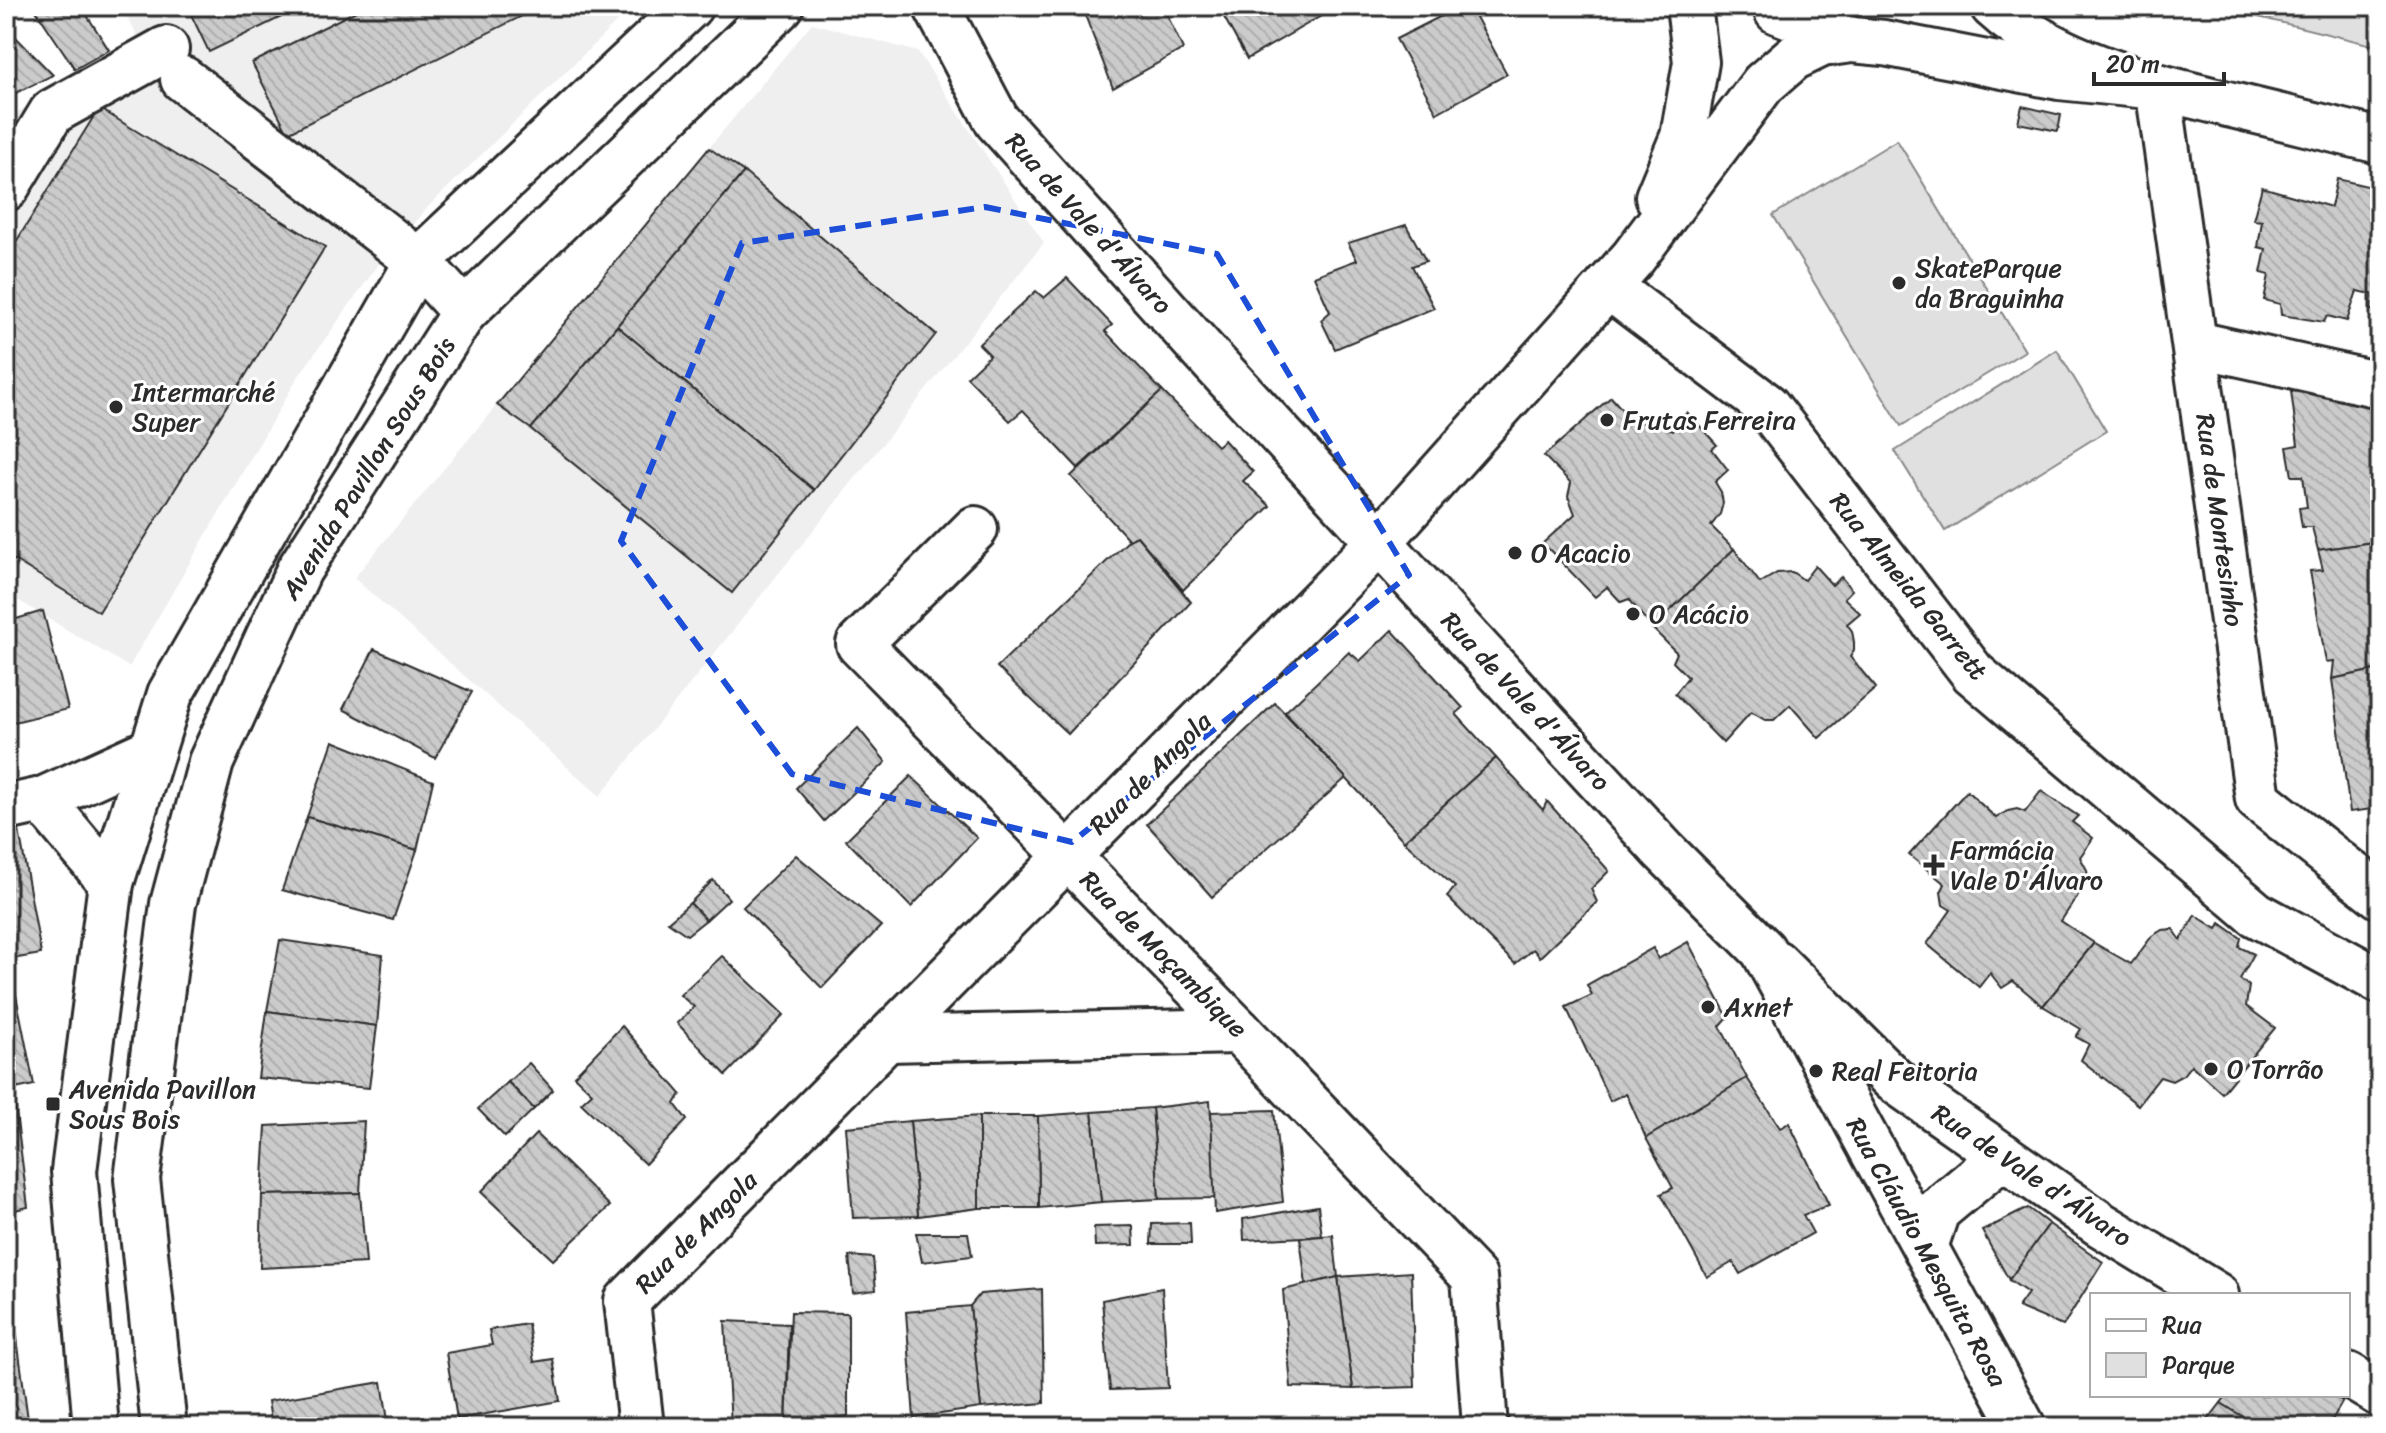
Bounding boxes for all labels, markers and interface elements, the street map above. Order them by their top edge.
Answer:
scale bar [2094,36,2224,86]
text: 20 m [2106,43,2160,85]
street label: Rua de Vale d'Álvaro [994,121,1184,325]
place label: SkateParque da Braguinha [1915,245,2065,321]
marker: SkateParque da Braguinha [1890,274,1908,292]
street label: Avenida Pavillon Sous Bois [268,327,468,610]
place label: Intermarché Super [131,369,275,445]
place label: Frutas Ferreira [1623,397,1796,443]
marker: Intermarché Super [107,398,125,416]
street label: Rua de Montesinho [2182,410,2258,630]
marker: Frutas Ferreira [1598,411,1616,429]
street label: Rua Almeida Garrett [1818,481,2000,691]
place label: O Acacio [1531,530,1631,576]
marker: O Acacio [1506,544,1524,562]
place label: O Acácio [1649,591,1749,637]
street label: Rua de Vale d'Álvaro [1429,600,1623,802]
marker: O Acácio [1624,605,1642,623]
street label: Rua de Angola [1077,699,1224,846]
place label: Farmácia Vale D'Álvaro [1950,827,2103,903]
marker: Farmácia Vale D'Álvaro [1925,856,1943,874]
street label: Rua de Moçambique [1069,859,1259,1049]
place label: Axnet [1723,984,1794,1030]
marker: Axnet [1699,998,1717,1016]
place label: O Torrão [2227,1046,2324,1092]
place label: Real Feitoria [1832,1048,1978,1094]
marker: O Torrão [2202,1060,2220,1078]
marker: Real Feitoria [1807,1062,1825,1080]
place label: Avenida Pavillon Sous Bois [68,1066,256,1142]
street label: Rua de Vale d'Álvaro [1922,1091,2142,1259]
marker: Avenida Pavillon Sous Bois [44,1095,62,1113]
street label: Rua Cláudio Mesquita Rosa [1833,1108,2021,1397]
street label: Rua de Angola [623,1158,770,1305]
legend [2090,1293,2350,1397]
text: Rua [2162,1304,2202,1346]
text: Parque [2162,1344,2235,1386]

